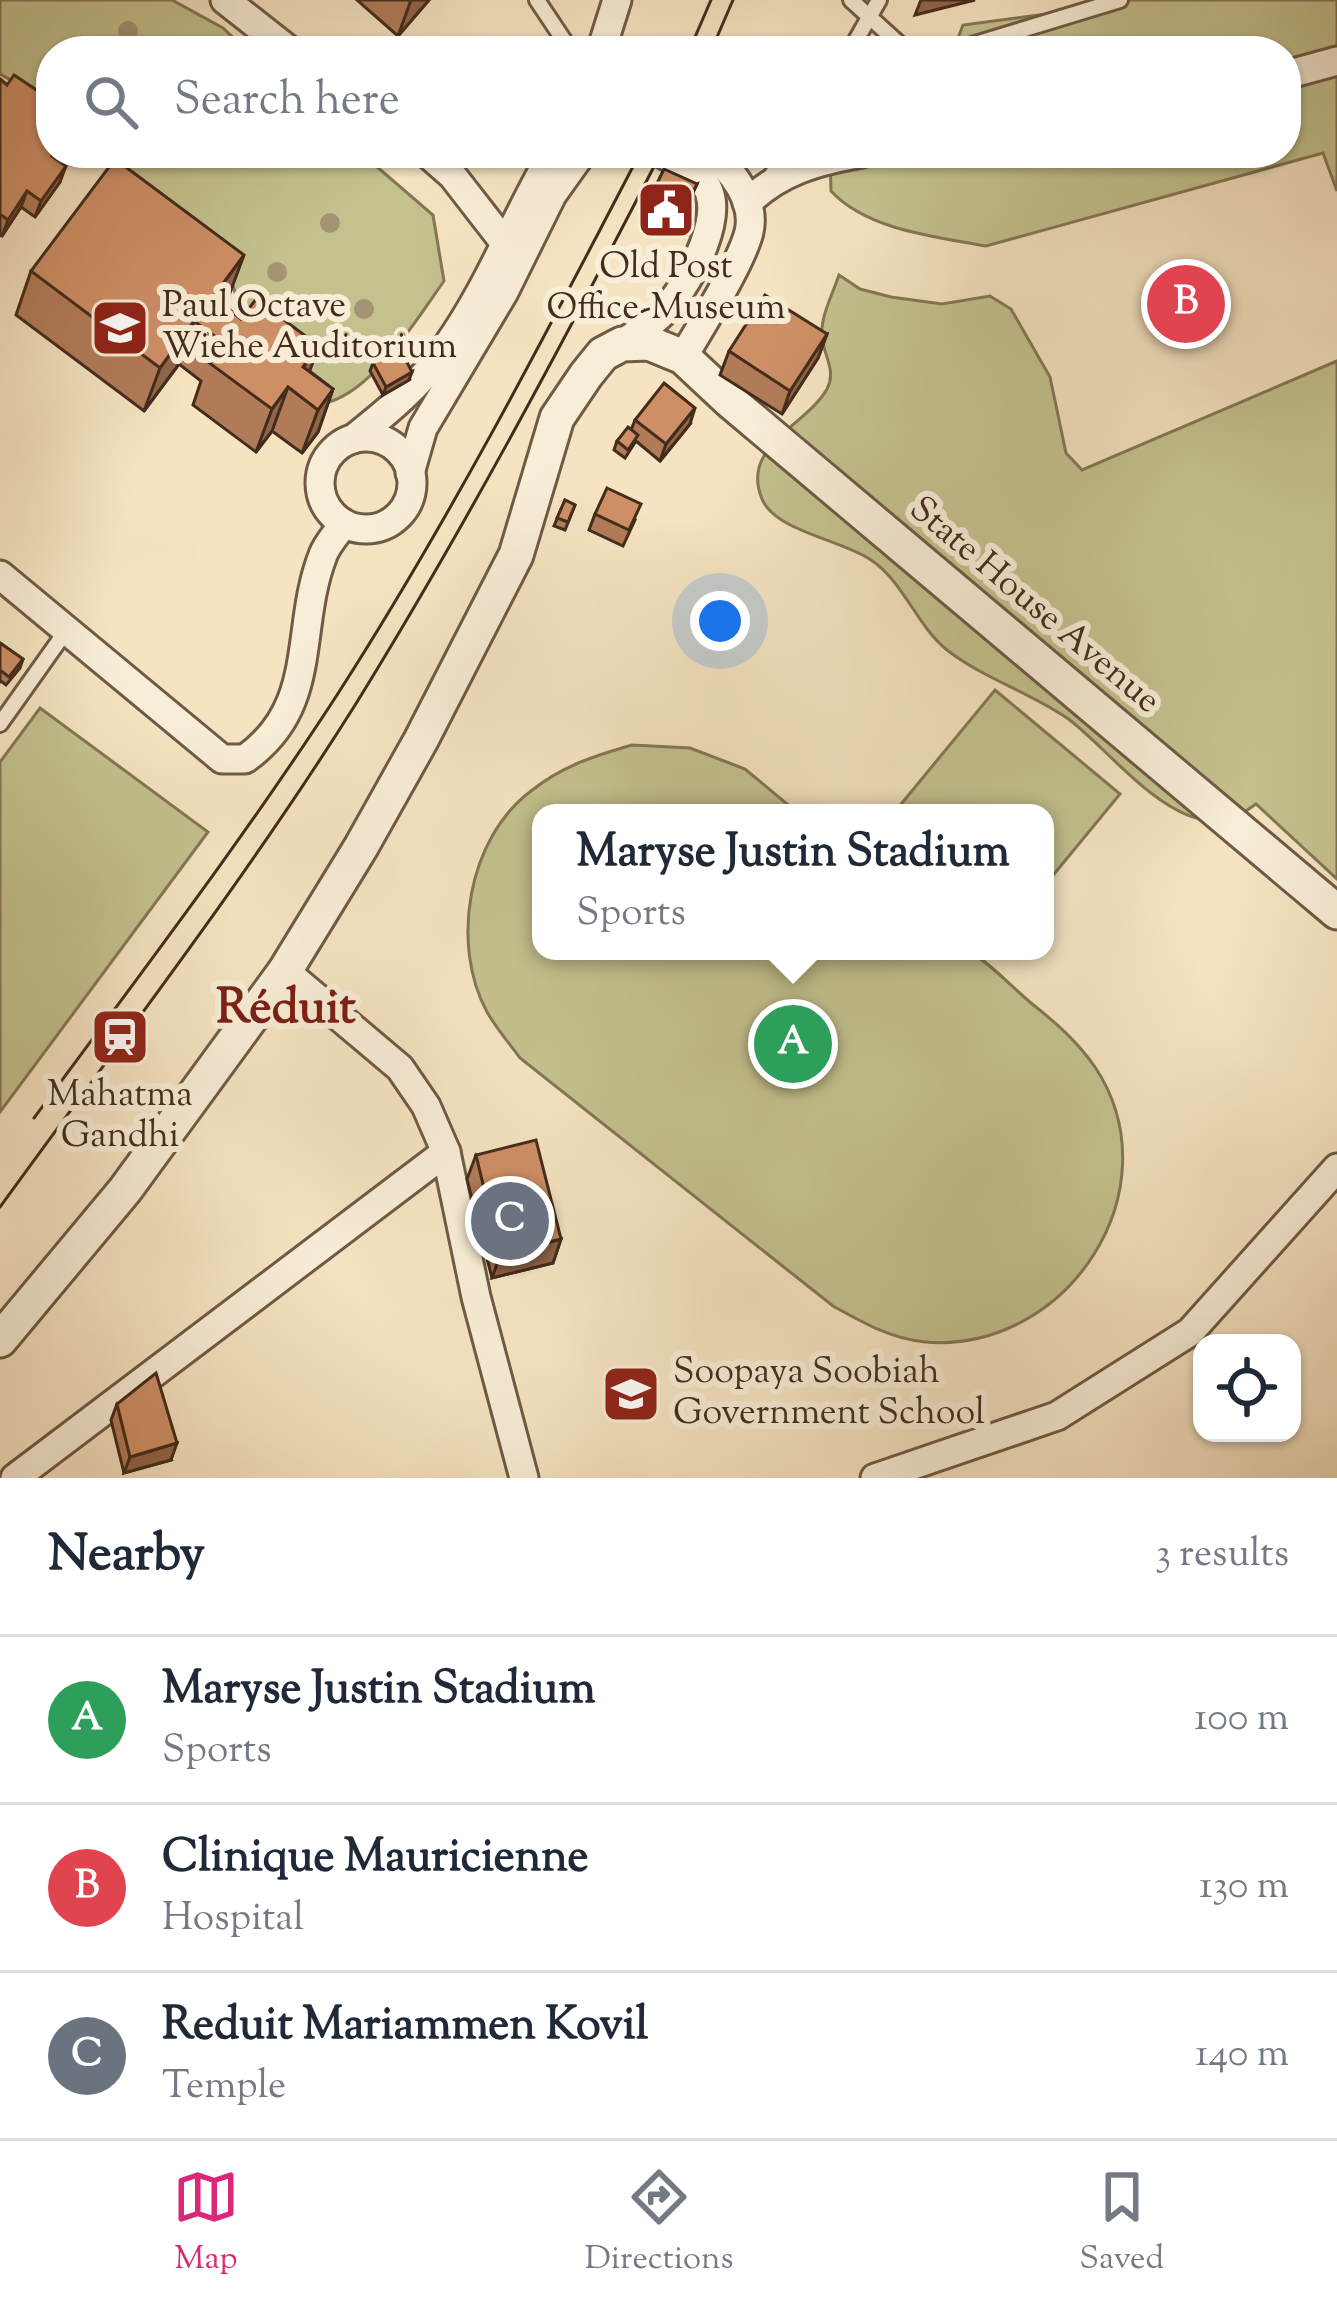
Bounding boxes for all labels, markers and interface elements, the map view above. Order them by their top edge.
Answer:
search box [36,36,1301,168]
icon: search [78,69,144,135]
text: Search here [174,70,400,135]
public building icon: Old Post Office-Museum [635,179,697,241]
place label: Old Post Office-Museum [546,242,786,335]
pin: B [1147,259,1225,349]
place label: Paul Octave Wiehe Auditorium [162,281,457,374]
school or university icon: Paul Octave Wiehe Auditorium [89,297,151,359]
street label: State House Avenue [897,485,1171,727]
your location [690,591,750,651]
popup [532,804,1054,960]
text: Maryse Justin Stadium [576,822,1010,887]
text: Sports [576,887,686,943]
district label: Réduit [216,976,356,1045]
pin: A [754,999,832,1089]
station icon: Mahatma Gandhi [89,1006,151,1068]
place label: Mahatma Gandhi [47,1070,193,1163]
pin: C [471,1176,549,1266]
map controls [1193,1334,1301,1442]
button: locate [1193,1334,1301,1442]
place label: Soopaya Soobiah Government School [673,1347,985,1440]
school or university icon: Soopaya Soobiah Government School [600,1363,662,1425]
text: Nearby [48,1520,205,1593]
text: 3 results [1155,1528,1289,1584]
text: Maryse Justin Stadium [162,1659,595,1724]
text: A [71,1692,103,1748]
text: 100 m [1194,1692,1289,1748]
text: Sports [162,1724,272,1780]
text: Clinique Mauricienne [162,1827,588,1892]
text: B [75,1860,99,1916]
text: 130 m [1199,1860,1289,1916]
text: Hospital [162,1892,304,1948]
text: Reduit Mariammen Kovil [162,1995,648,2060]
text: C [71,2028,103,2084]
text: 140 m [1195,2028,1289,2084]
text: Temple [162,2060,286,2116]
tab: Map [173,2164,239,2284]
tab: Directions [585,2164,734,2284]
tab: Saved [1079,2164,1164,2284]

